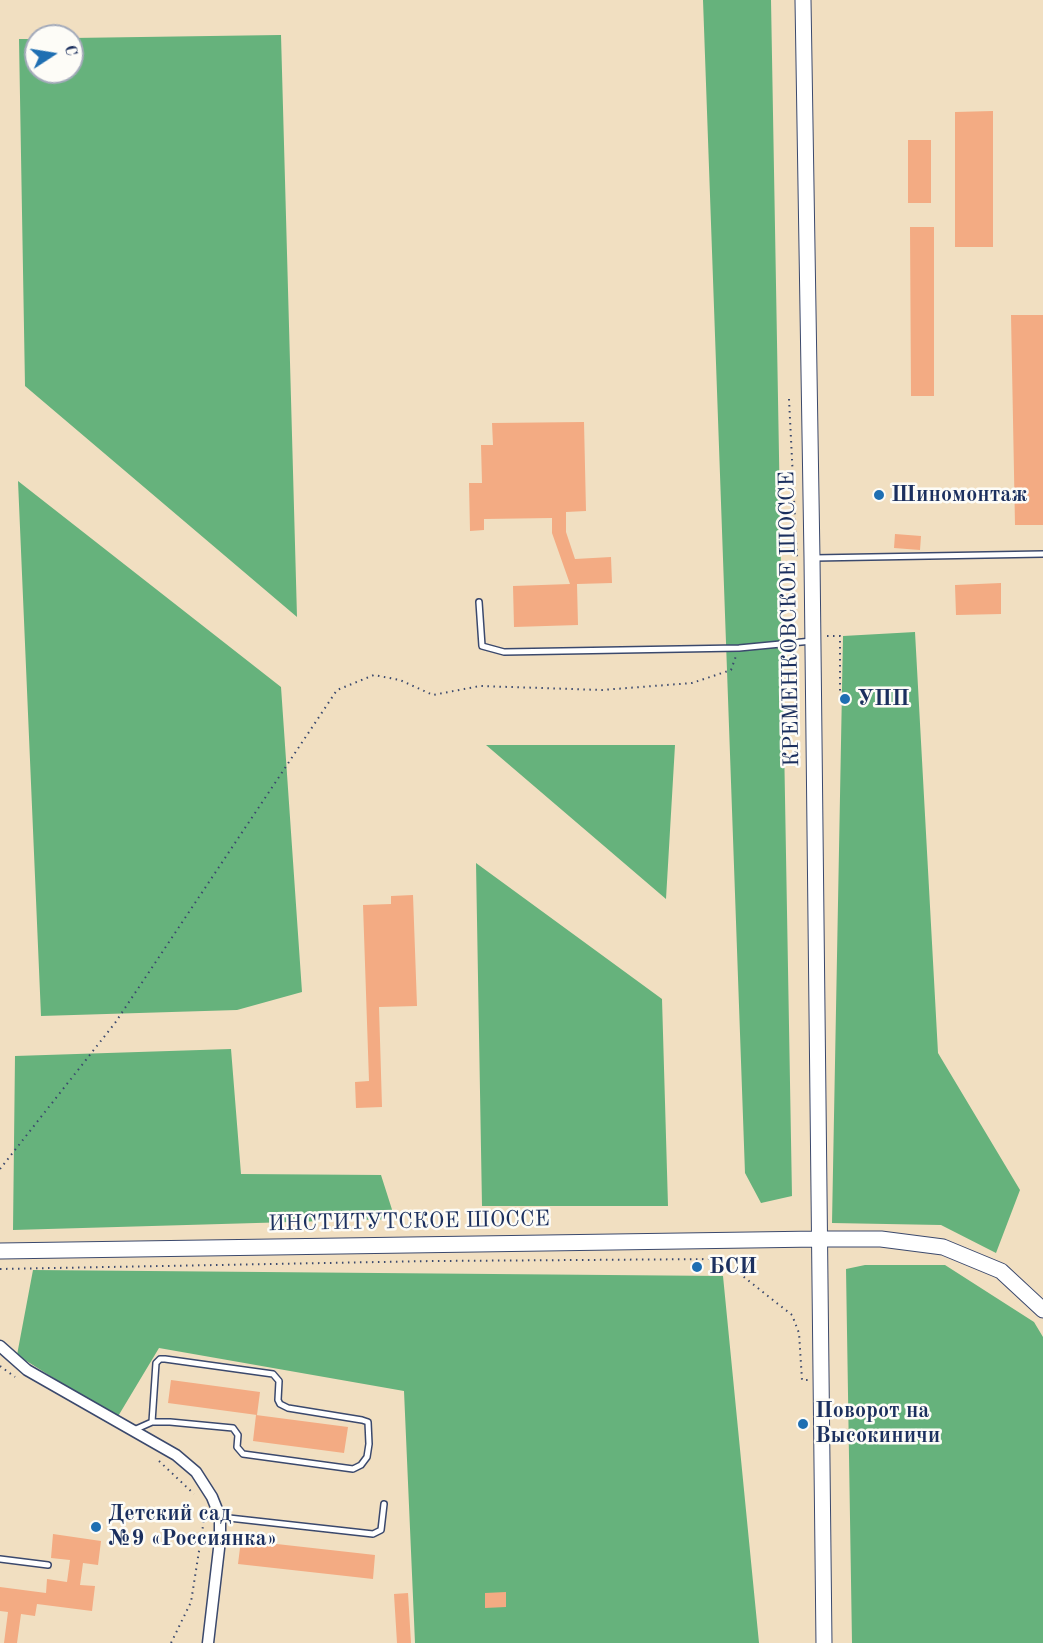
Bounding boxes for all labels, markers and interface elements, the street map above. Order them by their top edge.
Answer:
north arrow [24,24,84,84]
text: С [61,44,79,58]
street label: КРЕМЕНКОВСКОЕ ШОССЕ [774,471,806,767]
place label: Шиномонтаж [891,482,1027,508]
marker: Шиномонтаж [872,488,886,502]
place label: УПП [857,686,910,712]
marker: УПП [838,692,852,706]
street label: ИНСТИТУТСКОЕ ШОССЕ [268,1206,550,1238]
place label: БСИ [709,1254,757,1280]
marker: БСИ [690,1260,704,1274]
place label: Поворот на Высокиничи [815,1398,940,1450]
marker: Поворот на Высокиничи [796,1417,810,1431]
place label: Детcкий сад №9 «Россиянка» [108,1501,277,1552]
marker: Детcкий сад №9 «Россиянка» [89,1520,103,1534]

